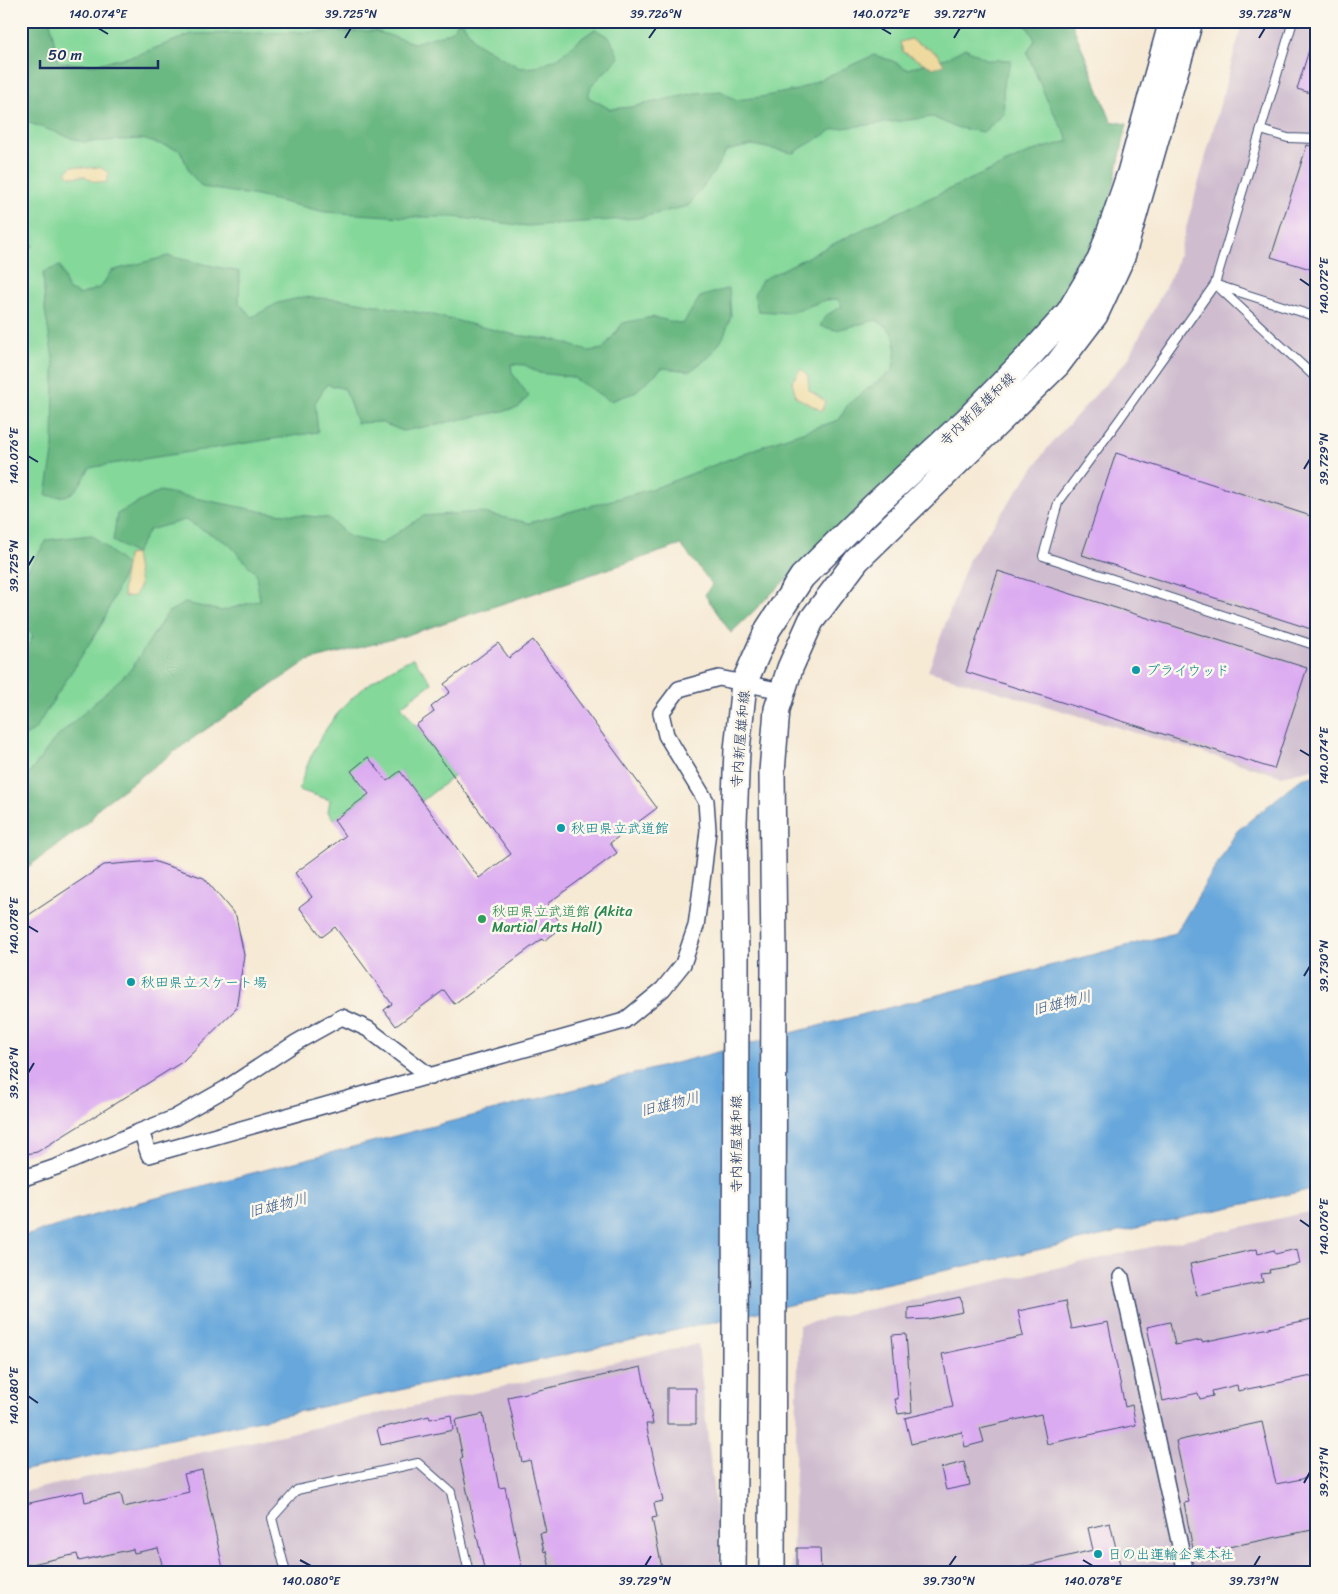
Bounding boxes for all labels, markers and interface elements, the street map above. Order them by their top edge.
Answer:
text: 140.074°E [69,3,128,25]
text: 39.725°N [325,3,378,25]
text: 39.726°N [630,3,682,25]
text: 140.072°E [852,3,911,25]
text: 39.727°N [934,3,987,25]
text: 39.728°N [1239,3,1292,25]
scale bar [40,38,158,70]
text: 50 m [48,42,83,68]
text: 140.072°E [1313,256,1335,315]
street label: 寺内新屋雄和線 [933,366,1021,452]
text: 140.076°E [3,426,25,484]
text: 39.729°N [1313,432,1335,485]
text: 39.725°N [3,539,25,592]
place label: プライウッド [1146,658,1229,683]
marker: プライウッド [1130,664,1142,676]
street label: 寺内新屋雄和線 [724,689,757,789]
text: 140.074°E [1313,726,1335,785]
place label: 秋田県立武道館 [571,816,669,841]
marker: 秋田県立武道館 [555,822,567,834]
text: 140.078°E [3,896,25,955]
place label: 秋田県立武道館 (Akita Martial Arts Hall) [492,899,633,940]
marker: 秋田県立武道館 (Akita Martial Arts Hall) [476,913,488,925]
text: 39.730°N [1313,939,1335,992]
place label: 秋田県立スケート場 [141,970,267,995]
marker: 秋田県立スケート場 [125,976,137,988]
water label: 旧雄物川 [1030,983,1094,1023]
text: 39.726°N [3,1047,25,1099]
water label: 旧雄物川 [638,1084,702,1124]
street label: 寺内新屋雄和線 [724,1095,749,1193]
water label: 旧雄物川 [246,1185,310,1225]
text: 140.076°E [1313,1197,1335,1255]
text: 140.080°E [3,1366,25,1425]
text: 39.731°N [1313,1447,1335,1497]
place label: 日の出運輸企業本社 [1108,1542,1234,1567]
marker: 日の出運輸企業本社 [1092,1548,1104,1560]
text: 140.080°E [282,1570,341,1592]
text: 39.729°N [619,1570,672,1592]
text: 39.730°N [923,1570,976,1592]
text: 140.078°E [1064,1570,1123,1592]
text: 39.731°N [1229,1570,1279,1592]

